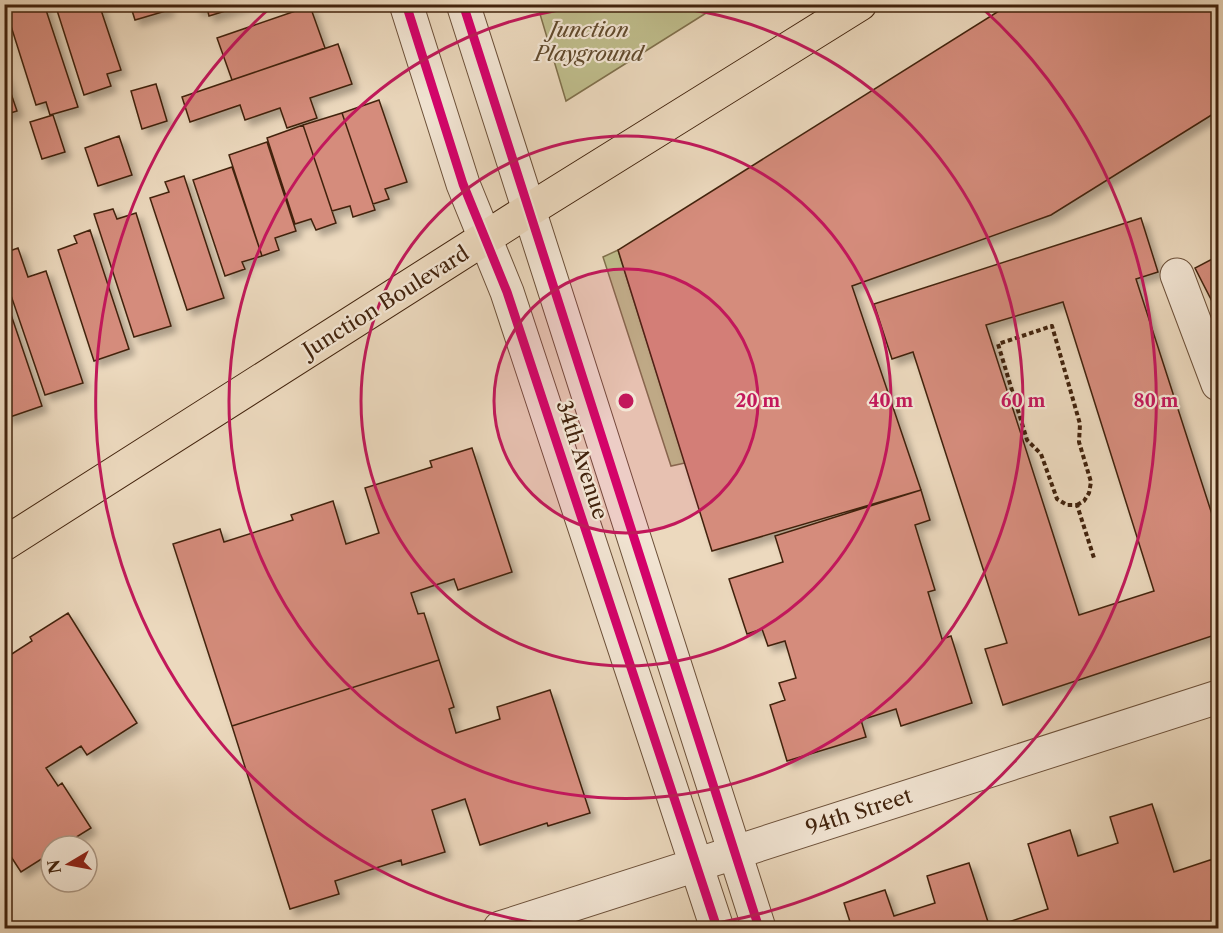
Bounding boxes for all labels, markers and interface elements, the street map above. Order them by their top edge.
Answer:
park label: Junction Playground [532,17,646,66]
street label: Junction Boulevard [296,240,474,364]
text: 20 m [736,390,780,412]
text: 40 m [869,390,913,412]
text: 60 m [1001,390,1045,412]
text: 80 m [1133,390,1179,412]
centre of rings [616,391,636,411]
street label: 34th Avenue [551,397,613,523]
street label: 94th Street [803,782,916,840]
north arrow [39,834,99,894]
text: N [43,858,65,875]

